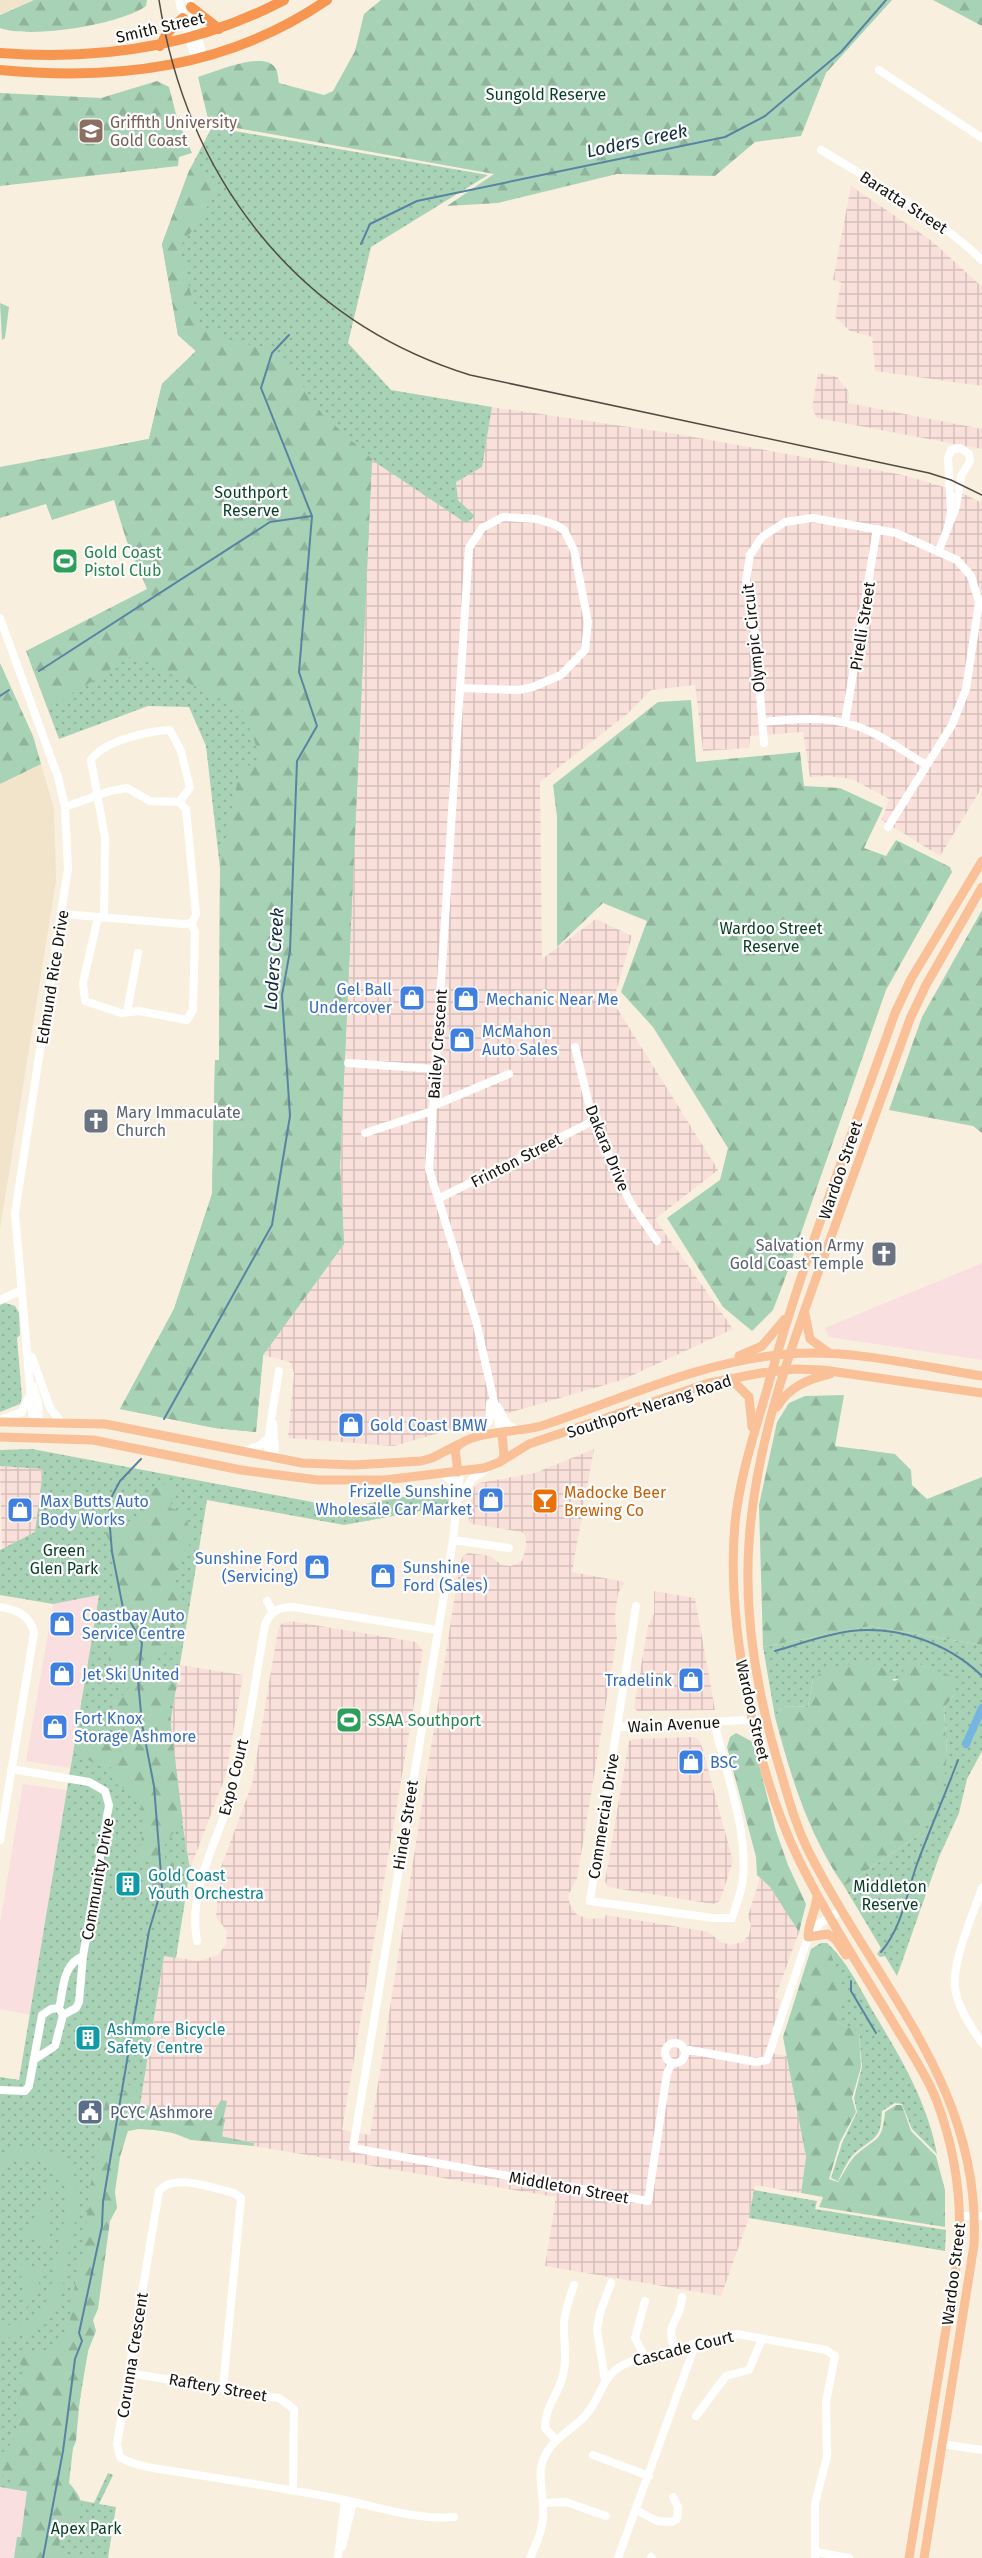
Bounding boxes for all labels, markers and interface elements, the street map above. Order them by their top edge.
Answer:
street label: Smith Street [114,8,206,47]
park label: Sungold Reserve [486,85,606,104]
place label: Griffith University Gold Coast [110,113,237,150]
school or university icon: Griffith University Gold Coast [76,116,106,146]
water label: Loders Creek [585,120,690,162]
street label: Baratta Street [856,167,951,238]
park label: Southport Reserve [214,483,288,520]
place label: Gold Coast Pistol Club [84,543,162,580]
sports icon: Gold Coast Pistol Club [50,546,80,576]
street label: Pirelli Street [846,580,879,672]
street label: Olympic Circuit [738,582,769,693]
water label: Loders Creek [259,907,289,1011]
street label: Edmund Rice Drive [32,908,73,1046]
park label: Wardoo Street Reserve [719,919,823,956]
place label: Gel Ball Undercover [309,980,393,1017]
shop icon: Gel Ball Undercover [397,983,427,1013]
shop icon: Mechanic Near Me [451,984,481,1014]
street label: Bailey Crescent [424,988,451,1100]
place label: Mechanic Near Me [486,990,618,1009]
place label: McMahon Auto Sales [482,1022,558,1059]
shop icon: McMahon Auto Sales [447,1025,477,1055]
street label: Dakara Drive [582,1102,634,1194]
place label: Mary Immaculate Church [116,1103,241,1140]
church icon: Mary Immaculate Church [81,1106,111,1136]
street label: Wardoo Street [815,1118,866,1222]
street label: Frinton Street [468,1129,565,1191]
place label: Salvation Army Gold Coast Temple [730,1236,864,1273]
church icon: Salvation Army Gold Coast Temple [869,1239,899,1269]
street label: Southport-Nerang Road [564,1371,734,1442]
shop icon: Gold Coast BMW [336,1410,366,1440]
place label: Gold Coast BMW [370,1416,487,1435]
place label: Frizelle Sunshine Wholesale Car Market [316,1482,472,1519]
place label: Madocke Beer Brewing Co [564,1483,667,1520]
shop icon: Frizelle Sunshine Wholesale Car Market [476,1485,506,1515]
bar icon: Madocke Beer Brewing Co [530,1486,560,1516]
place label: Max Butts Auto Body Works [40,1492,149,1529]
shop icon: Max Butts Auto Body Works [5,1495,35,1525]
park label: Green Glen Park [30,1541,99,1578]
place label: Sunshine Ford (Servicing) [195,1549,298,1586]
shop icon: Sunshine Ford (Servicing) [302,1552,332,1582]
place label: Sunshine Ford (Sales) [403,1558,488,1595]
shop icon: Sunshine Ford (Sales) [368,1561,398,1591]
place label: Coastbay Auto Service Centre [82,1606,185,1643]
shop icon: Coastbay Auto Service Centre [47,1609,77,1639]
street label: Wardoo Street [732,1658,773,1763]
shop icon: Jet Ski United [47,1659,77,1689]
place label: Jet Ski United [82,1665,180,1684]
shop icon: Tradelink [676,1665,706,1695]
place label: Tradelink [605,1671,673,1690]
sports icon: SSAA Southport [334,1705,364,1735]
place label: Fort Knox Storage Ashmore [74,1709,196,1746]
place label: SSAA Southport [368,1711,481,1730]
shop icon: Fort Knox Storage Ashmore [40,1712,70,1742]
street label: Wain Avenue [627,1713,721,1736]
street label: Expo Court [215,1736,252,1818]
shop icon: BSC [676,1747,706,1777]
street label: Commercial Drive [584,1752,623,1880]
place label: BSC [710,1753,737,1772]
street label: Hinde Street [389,1779,422,1871]
street label: Community Drive [77,1816,118,1942]
place label: Gold Coast Youth Orchestra [148,1866,264,1903]
building icon: Gold Coast Youth Orchestra [113,1869,143,1899]
park label: Middleton Reserve [853,1877,927,1914]
place label: Ashmore Bicycle Safety Centre [107,2020,225,2057]
building icon: Ashmore Bicycle Safety Centre [73,2023,103,2053]
public building icon: PCYC Ashmore [75,2097,105,2127]
place label: PCYC Ashmore [110,2103,213,2122]
street label: Middleton Street [508,2168,631,2207]
street label: Wardoo Street [938,2222,969,2326]
street label: Corunna Crescent [113,2291,152,2419]
street label: Cascade Court [631,2327,735,2370]
street label: Raftery Street [167,2369,269,2406]
park label: Apex Park [51,2519,122,2538]

